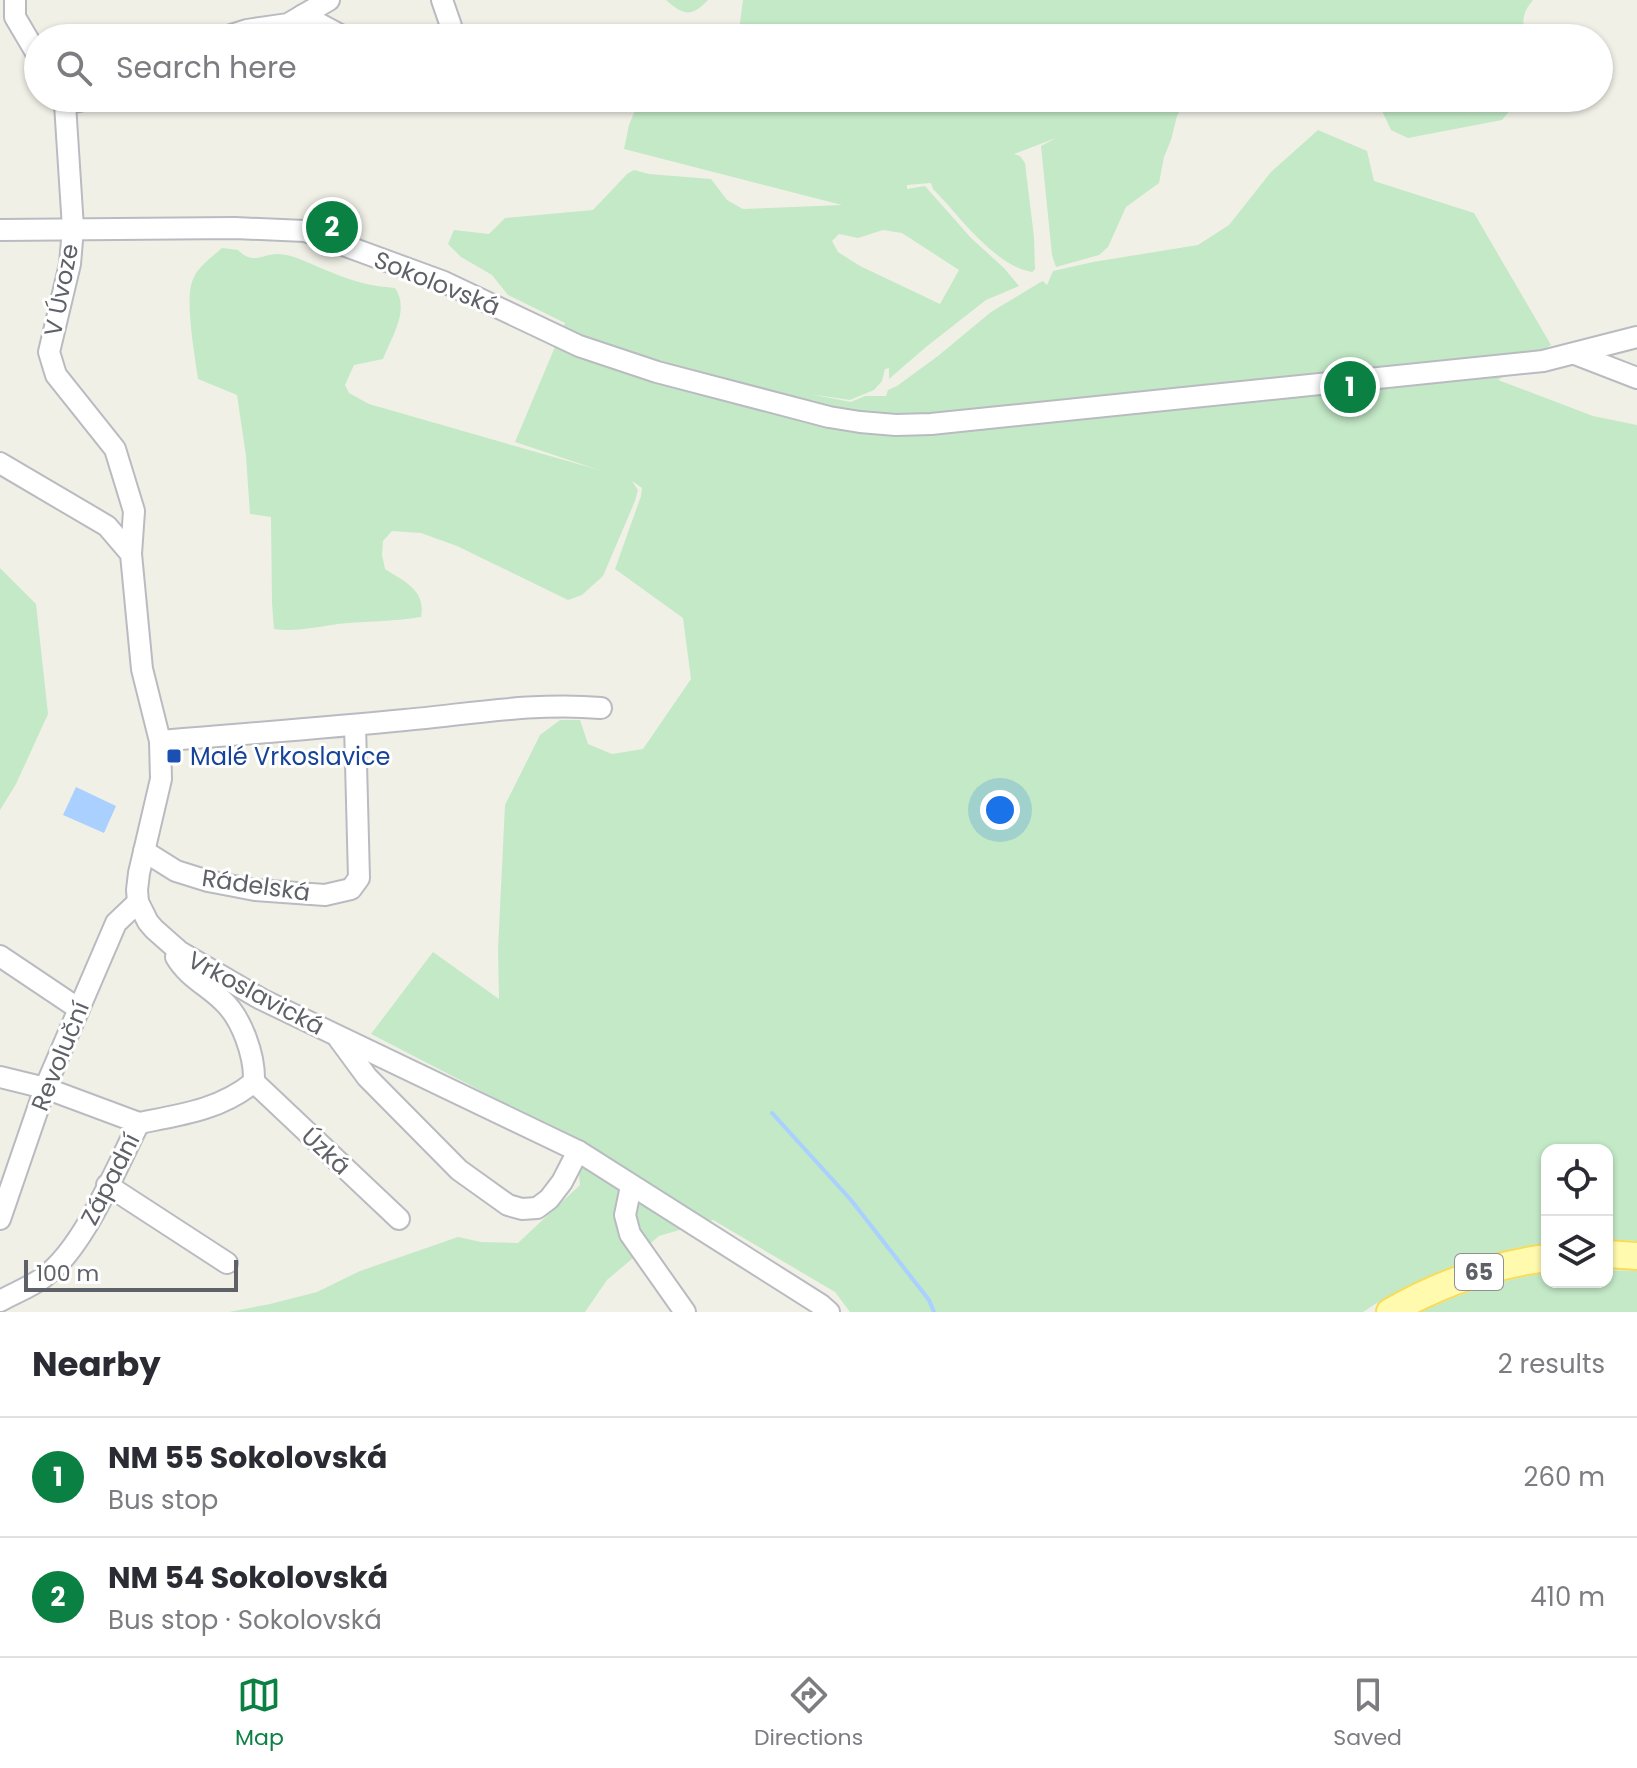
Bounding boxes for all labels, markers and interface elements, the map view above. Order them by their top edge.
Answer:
search box [24,24,1613,112]
icon: search [52,46,96,90]
text: Search here [116,46,297,89]
pin: 2 [306,197,358,257]
street label: V Úvoze [36,241,86,339]
street label: Sokolovská [369,243,505,323]
pin: 1 [1324,357,1376,417]
place label: Malé Vrkoslavice [190,740,390,773]
marker: Malé Vrkoslavice [165,747,183,765]
your location [980,790,1020,830]
street label: Rádelská [200,861,312,909]
street label: Vrkoslavická [182,943,330,1043]
street label: Revoluční [23,996,97,1116]
street label: Úzká [294,1120,358,1182]
street label: Západní [73,1127,147,1231]
map controls [1541,1144,1613,1288]
button: locate [1541,1144,1613,1216]
button: layers [1541,1216,1613,1288]
road number: 65 [1455,1254,1503,1290]
scale bar [24,1256,238,1292]
text: 100 m [36,1258,99,1289]
text: Nearby [32,1340,161,1388]
text: 2 results [1498,1346,1605,1382]
text: NM 55 Sokolovská [108,1436,387,1479]
text: 1 [53,1459,63,1495]
text: 260 m [1523,1459,1605,1495]
text: Bus stop [108,1482,218,1518]
text: NM 54 Sokolovská [108,1556,388,1599]
text: 2 [51,1579,65,1615]
text: 410 m [1530,1579,1605,1615]
text: Bus stop · Sokolovská [108,1602,382,1638]
tab: Map [235,1673,284,1754]
tab: Directions [754,1673,863,1754]
tab: Saved [1333,1673,1402,1754]

